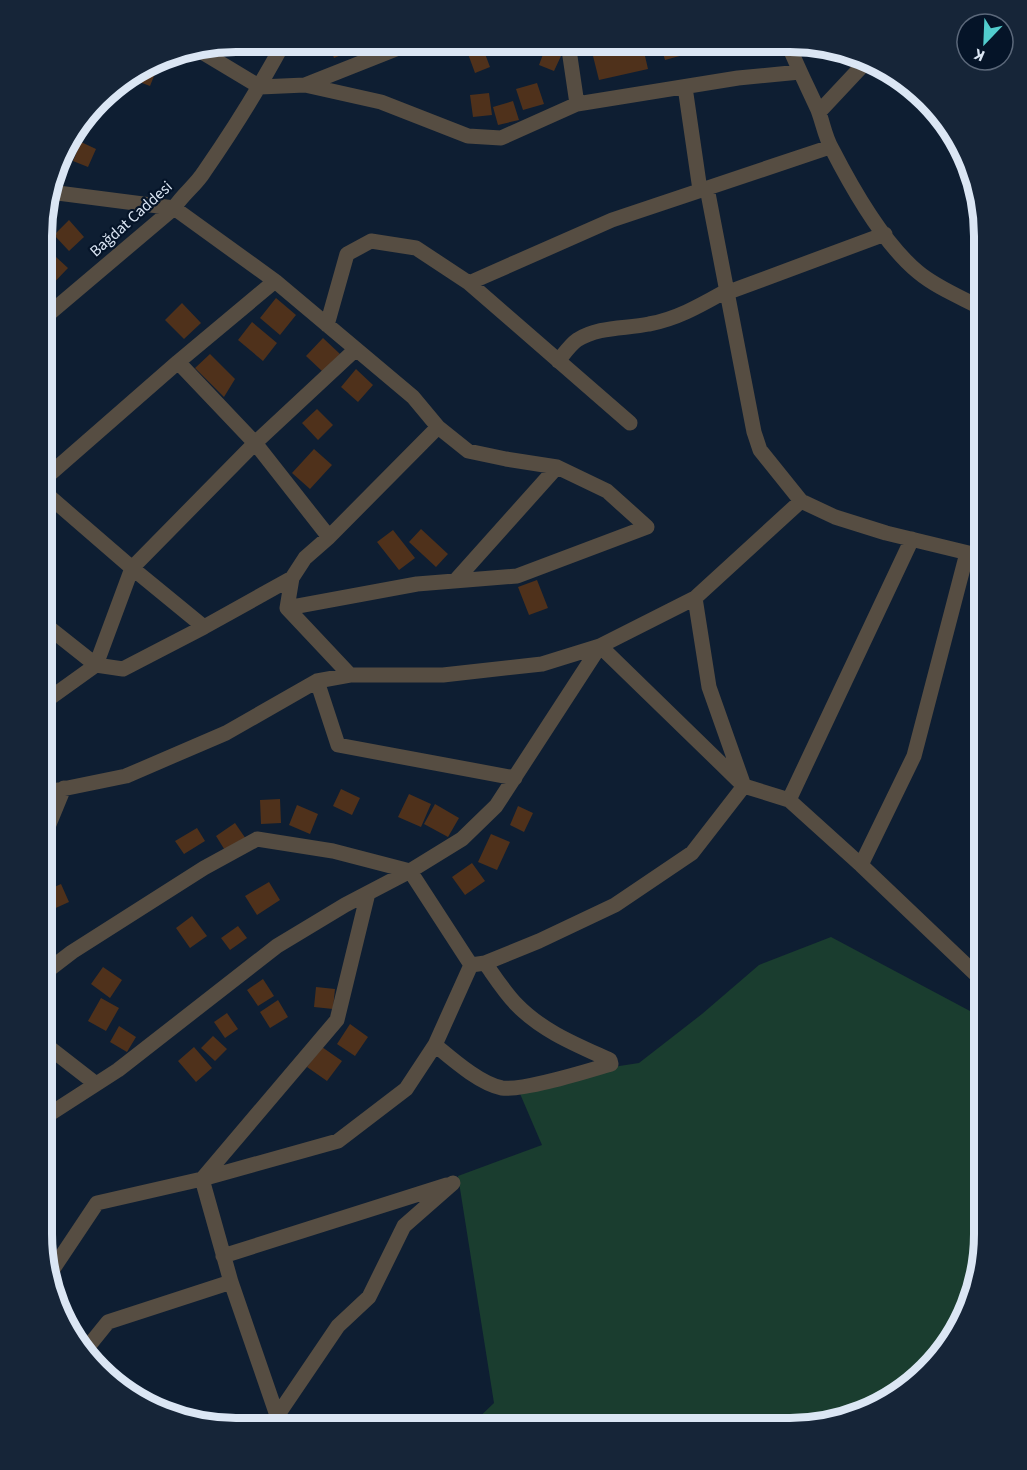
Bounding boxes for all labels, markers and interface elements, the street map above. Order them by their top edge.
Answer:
north arrow [955,12,1015,72]
text: K [971,43,988,67]
street label: Bağdat Caddesi [85,176,177,262]

